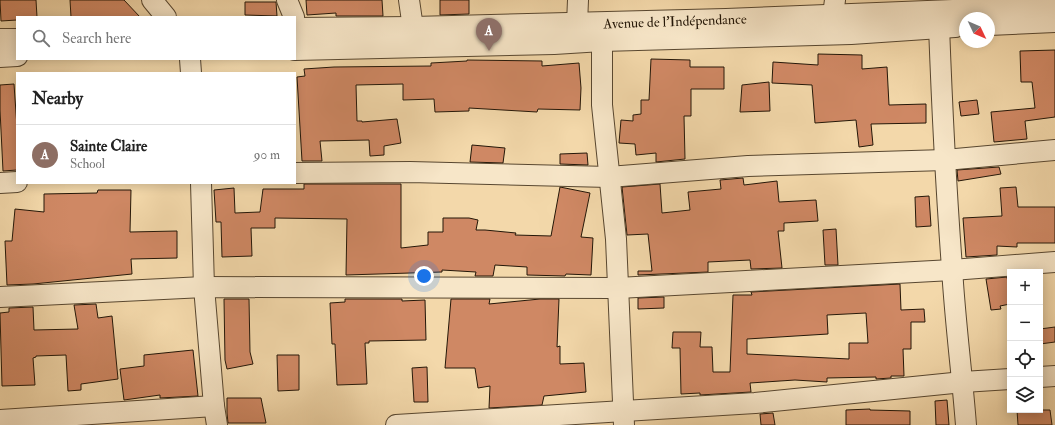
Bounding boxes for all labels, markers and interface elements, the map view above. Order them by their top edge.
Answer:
street label: Avenue de l'Indépendance [602,10,747,34]
north arrow [959,12,995,48]
search box [16,16,296,60]
pin: A [476,18,502,51]
icon: search [30,27,52,49]
text: Search here [62,29,131,48]
text: Nearby [32,88,83,109]
text: Sainte Claire [70,137,147,156]
text: A [41,147,49,163]
text: 90 m [254,147,280,163]
text: School [70,156,105,172]
your location [414,266,434,286]
map controls [1007,269,1043,413]
button: + [1007,269,1043,305]
button: − [1007,305,1043,341]
button: locate [1007,341,1043,377]
button: layers [1007,377,1043,413]

